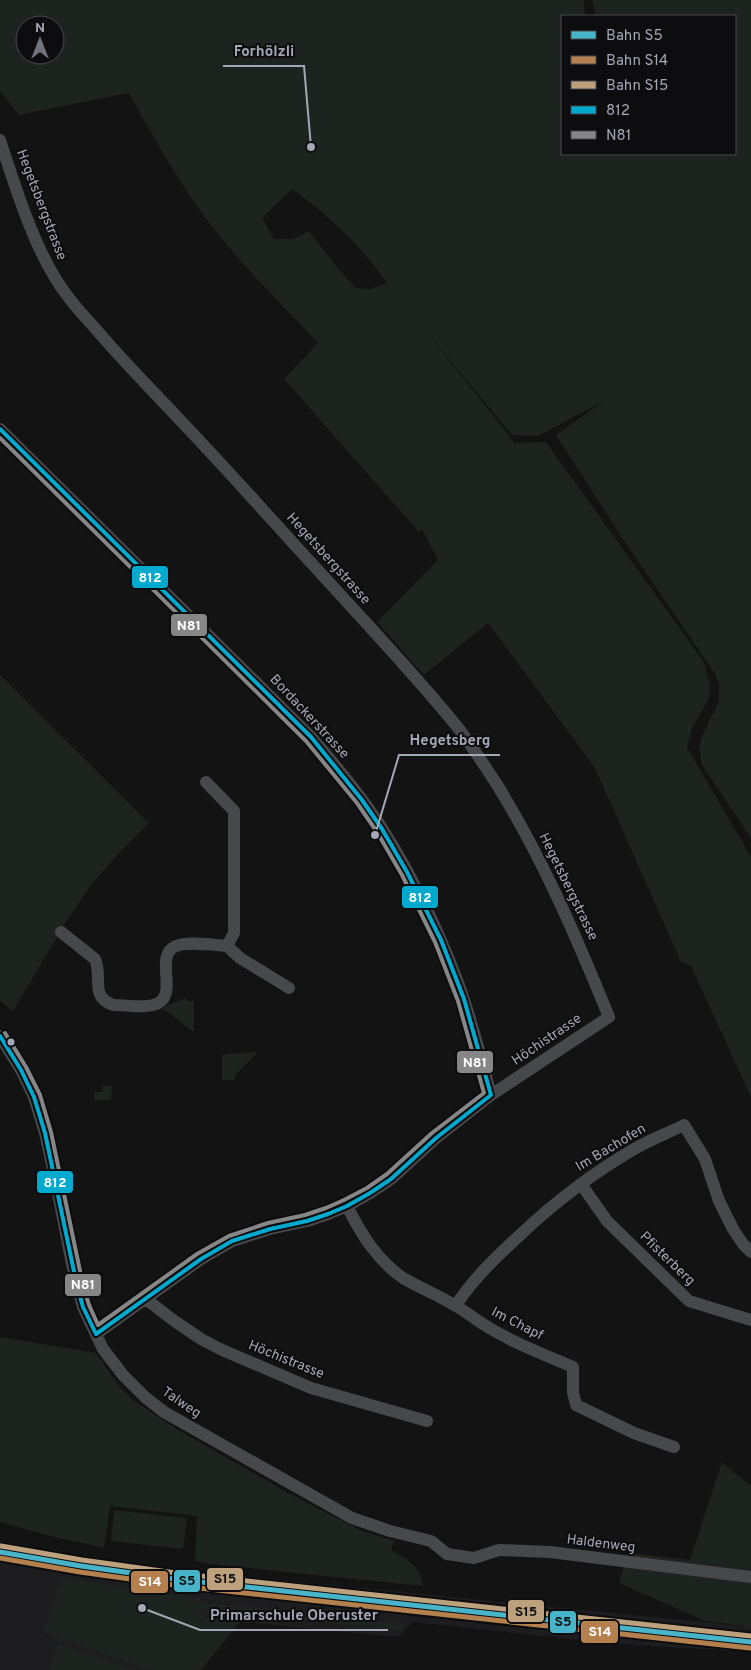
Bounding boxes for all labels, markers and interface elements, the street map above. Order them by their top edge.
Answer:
north arrow [15,15,65,65]
legend [561,15,736,155]
text: N [35,20,45,37]
text: Bahn S5 [606,27,663,46]
callout: Forhölzli [223,36,304,66]
text: Forhölzli [234,43,294,62]
text: Bahn S14 [606,52,668,71]
text: Bahn S15 [606,77,668,96]
text: 812 [606,102,630,121]
text: N81 [606,127,631,146]
street label: Hegetsbergstrasse [12,147,70,263]
street label: Hegetsbergstrasse [282,510,374,608]
line badge: 812 [131,565,169,589]
text: 812 [139,570,161,587]
line badge: N81 [170,613,208,637]
text: N81 [177,618,201,635]
street label: Bordackerstrasse [266,671,352,763]
callout: Hegetsberg [399,725,500,755]
text: Hegetsberg [409,732,491,751]
street label: Hegetsbergstrasse [535,830,601,944]
line badge: 812 [401,885,439,909]
text: 812 [409,890,431,907]
street label: Höchistrasse [509,1010,585,1070]
unlabelled marker [6,1037,16,1047]
line badge: N81 [456,1050,494,1074]
text: N81 [463,1055,487,1072]
street label: Im Bachofen [573,1120,649,1176]
line badge: 812 [36,1170,74,1194]
text: 812 [44,1175,66,1192]
street label: Pfisterberg [636,1228,698,1290]
line badge: N81 [64,1273,102,1297]
text: N81 [71,1277,95,1294]
street label: Im Chapf [488,1304,546,1344]
street label: Höchistrasse [246,1337,326,1383]
street label: Talweg [158,1384,204,1422]
street label: Haldenweg [566,1531,636,1557]
line badge: S15 [206,1567,244,1591]
line badge: S5 [173,1569,201,1593]
line badge: S14 [130,1570,169,1594]
text: S15 [214,1571,236,1588]
text: S5 [178,1573,196,1590]
text: S14 [138,1574,162,1591]
line badge: S15 [507,1599,545,1623]
callout: Primarschule Oberuster [200,1600,388,1630]
text: S15 [515,1604,537,1621]
text: Primarschule Oberuster [210,1607,379,1626]
line badge: S5 [549,1610,577,1634]
text: S5 [554,1614,572,1631]
line badge: S14 [580,1620,619,1644]
text: S14 [588,1624,612,1641]

